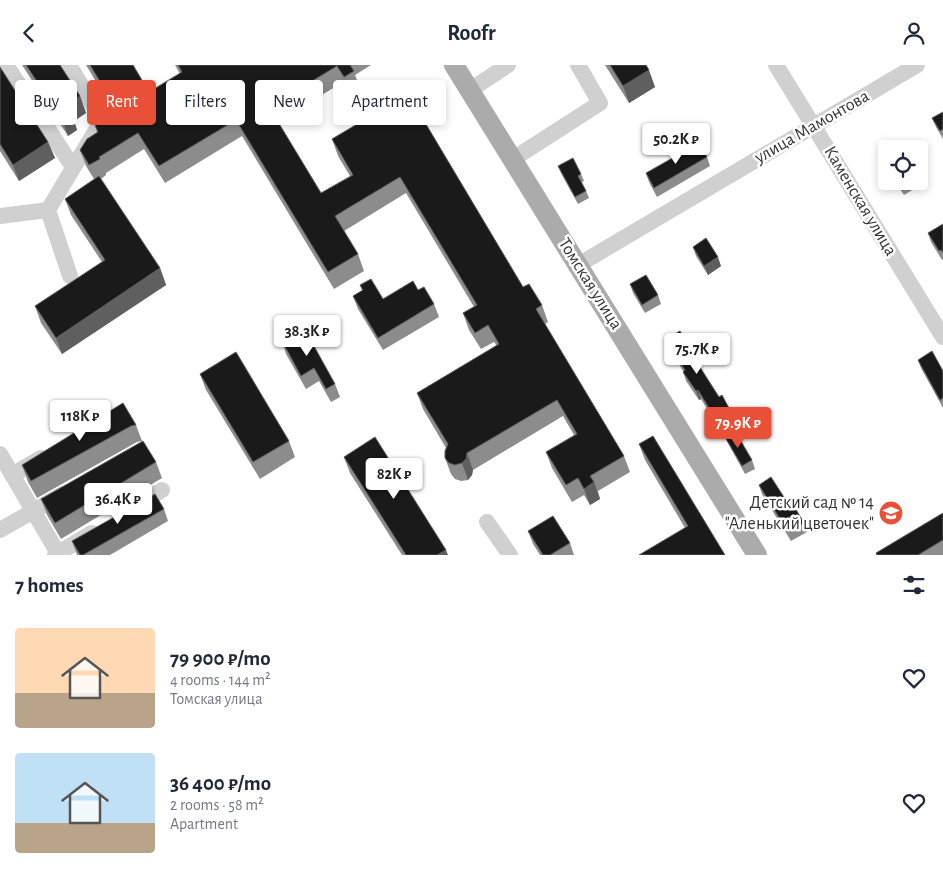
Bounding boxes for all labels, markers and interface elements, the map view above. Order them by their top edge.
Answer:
icon: back [15,19,43,47]
icon: person [900,19,928,47]
text: Roofr [447,22,496,44]
chip: Buy [15,80,77,125]
chip: Rent [87,80,156,125]
chip: Filters [166,80,245,125]
chip: New [255,80,323,125]
chip: Apartment [333,80,446,125]
street label: улица Мамонтова [751,87,872,168]
pin: 50.2K ₽ [630,123,722,165]
text: 50.2K ₽ [653,131,699,147]
map controls [878,140,928,190]
button: locate [878,140,928,190]
street label: Каменская улица [820,143,900,259]
street label: Томская улица [555,235,625,333]
pin: 38.3K ₽ [261,315,353,357]
text: 38.3K ₽ [285,323,329,339]
pin: 75.7K ₽ [651,333,743,375]
text: 75.7K ₽ [675,341,719,357]
pin: 118K ₽ [39,399,121,442]
pin: 79.9K ₽ [692,407,784,449]
text: 118K ₽ [61,408,99,424]
text: 79.9K ₽ [715,415,761,431]
pin: 82K ₽ [359,457,429,500]
text: 82K ₽ [377,466,411,482]
pin: 36.4K ₽ [72,483,164,525]
text: 36.4K ₽ [95,491,141,507]
place label: Детский сад № 14 "Аленький цветочек" [725,494,874,533]
school or university icon: Детский сад № 14 "Аленький цветочек" [878,500,904,526]
icon: filters [900,571,928,599]
text: 7 homes [15,575,84,596]
icon: home [55,648,115,708]
text: 79 900 ₽/mo [170,648,271,669]
icon: heart [900,664,928,692]
text: 4 rooms · 144 m² [170,672,271,688]
text: Томская улица [170,691,263,707]
icon: home [55,773,115,833]
text: 36 400 ₽/mo [170,773,271,794]
icon: heart [900,789,928,817]
text: 2 rooms · 58 m² [170,797,264,813]
text: Apartment [170,816,238,832]

